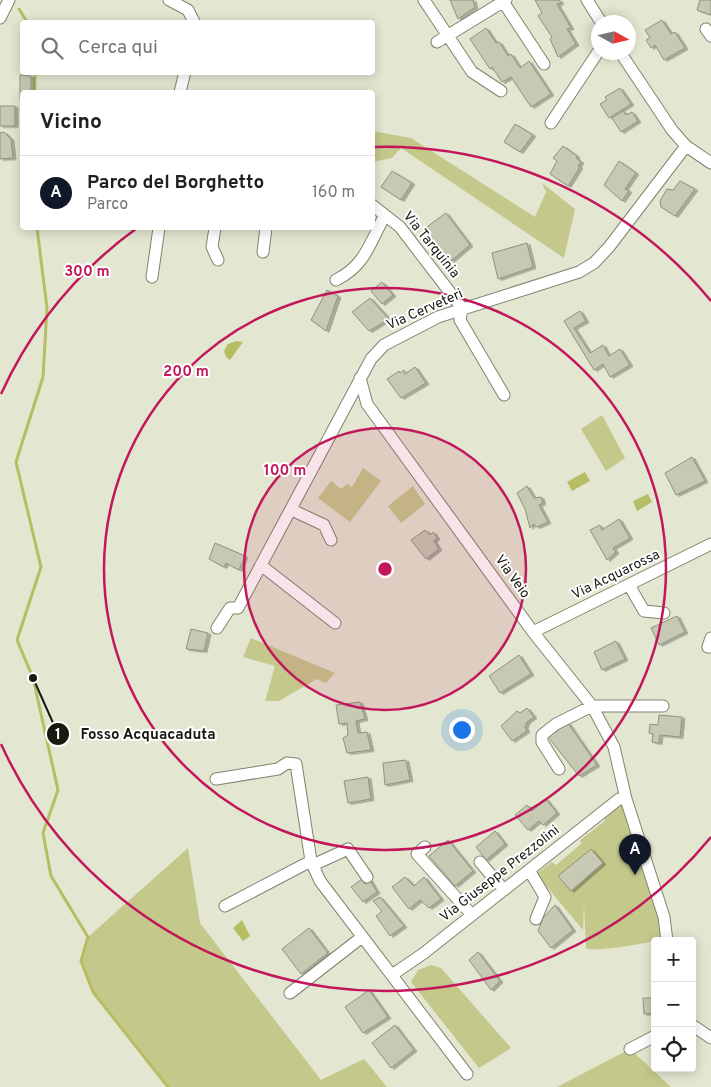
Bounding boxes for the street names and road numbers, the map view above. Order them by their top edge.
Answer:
street label: Via Tarquinia [399,208,463,282]
street label: Via Cerveteri [384,286,466,334]
street label: Via Acquarossa [569,546,663,604]
street label: Via Veio [491,552,534,602]
street label: Via Giuseppe Prezzolini [437,822,563,926]

